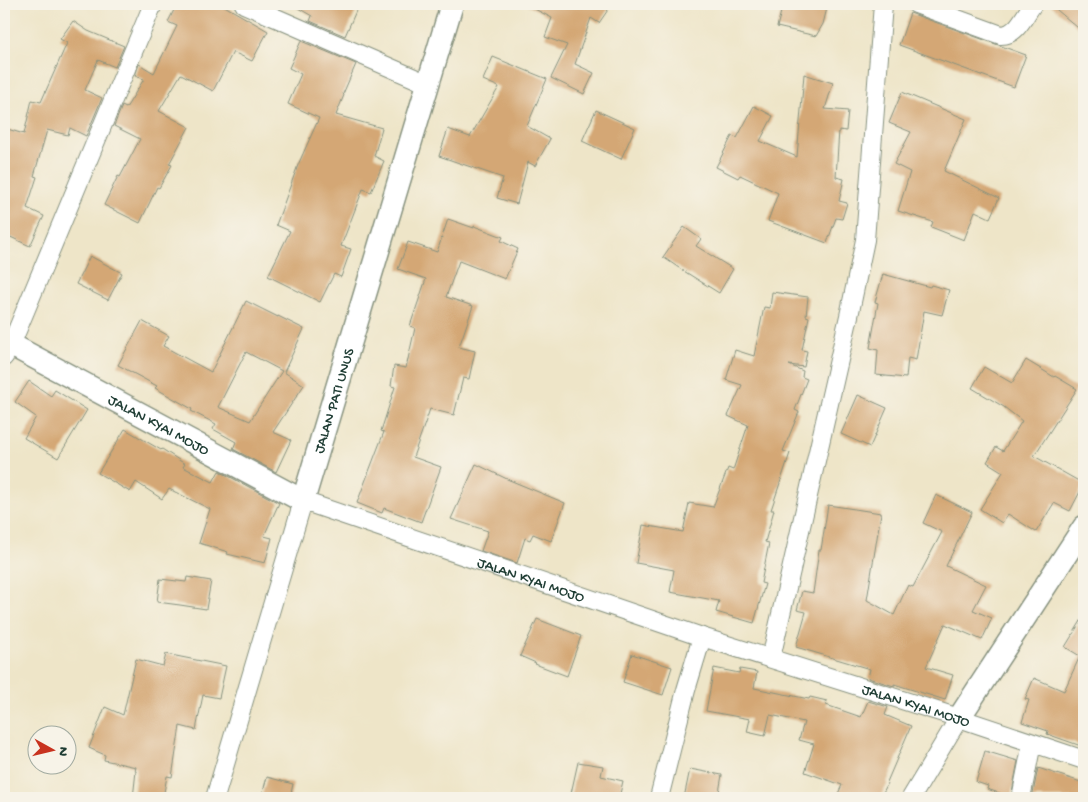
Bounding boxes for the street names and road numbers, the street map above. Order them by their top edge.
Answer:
street label: JALAN PATI UNUS [311,346,359,456]
street label: JALAN KYAI MOJO [105,391,212,460]
street label: JALAN KYAI MOJO [475,554,587,607]
street label: JALAN KYAI MOJO [859,681,972,732]

